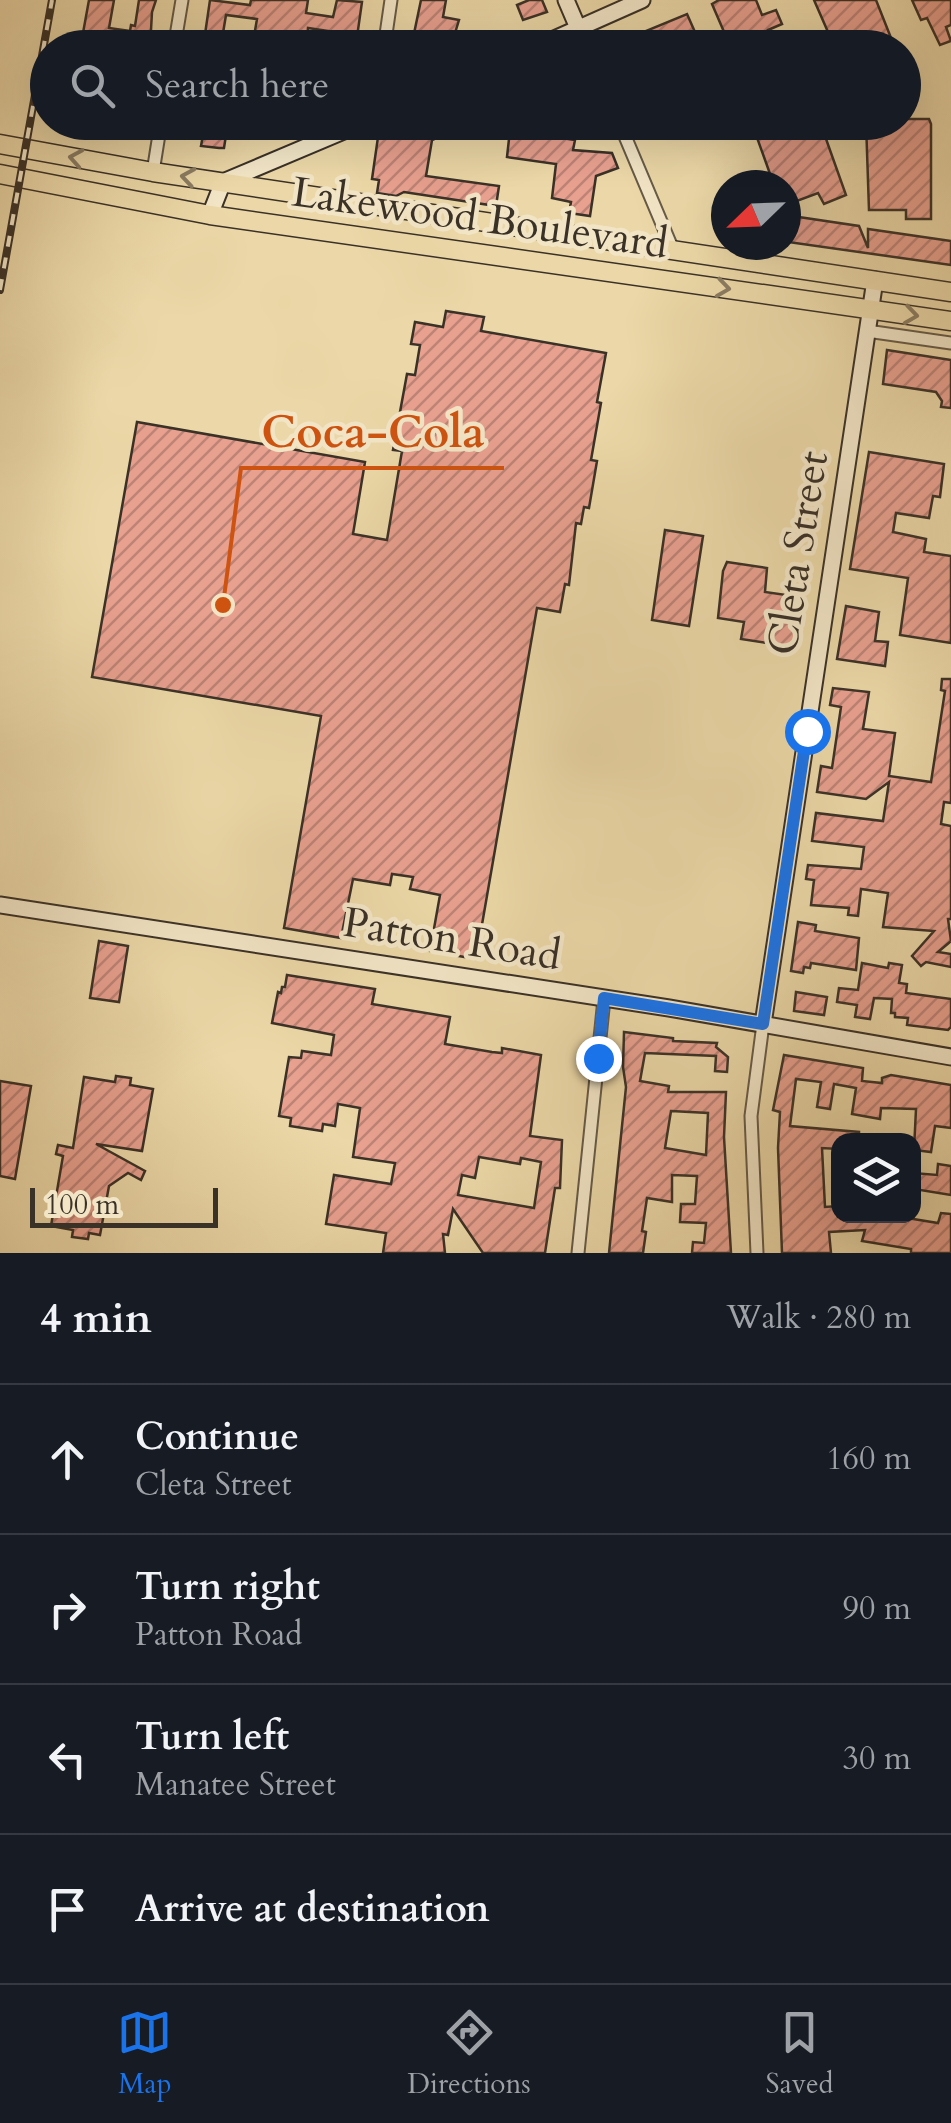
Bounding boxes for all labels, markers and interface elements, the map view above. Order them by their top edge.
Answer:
search box [30,30,921,140]
icon: search [65,58,120,113]
text: Search here [145,59,329,111]
one-way arrow [68,148,85,169]
street label: Lakewood Boulevard [288,163,672,273]
one-way arrow [180,167,196,188]
north arrow [711,170,801,260]
one-way arrow [715,277,731,298]
one-way arrow [902,303,919,324]
callout: Coca-Cola [241,393,504,468]
text: Coca-Cola [261,402,485,463]
street label: Cleta Street [754,447,842,659]
route start [785,709,831,755]
street label: Patton Road [339,894,565,984]
route end [576,1036,622,1082]
map controls [831,1133,921,1223]
button: layers [831,1133,921,1223]
scale bar [30,1183,218,1228]
text: 100 m [45,1186,119,1224]
text: 4 min [40,1290,152,1347]
text: Walk · 280 m [726,1296,911,1340]
text: Continue [135,1411,299,1463]
icon: ahead [40,1432,95,1487]
text: 160 m [826,1437,911,1481]
text: Cleta Street [135,1463,292,1507]
text: Turn right [135,1561,320,1613]
icon: right [40,1582,95,1637]
text: 90 m [843,1587,911,1631]
text: Patton Road [135,1613,302,1657]
text: Turn left [135,1711,289,1763]
icon: left [40,1732,95,1787]
text: 30 m [843,1737,911,1781]
text: Manatee Street [135,1763,336,1807]
icon: arrive [40,1882,95,1937]
text: Arrive at destination [135,1883,490,1935]
tab: Map [117,2005,172,2103]
tab: Directions [407,2005,531,2103]
tab: Saved [766,2005,834,2103]

